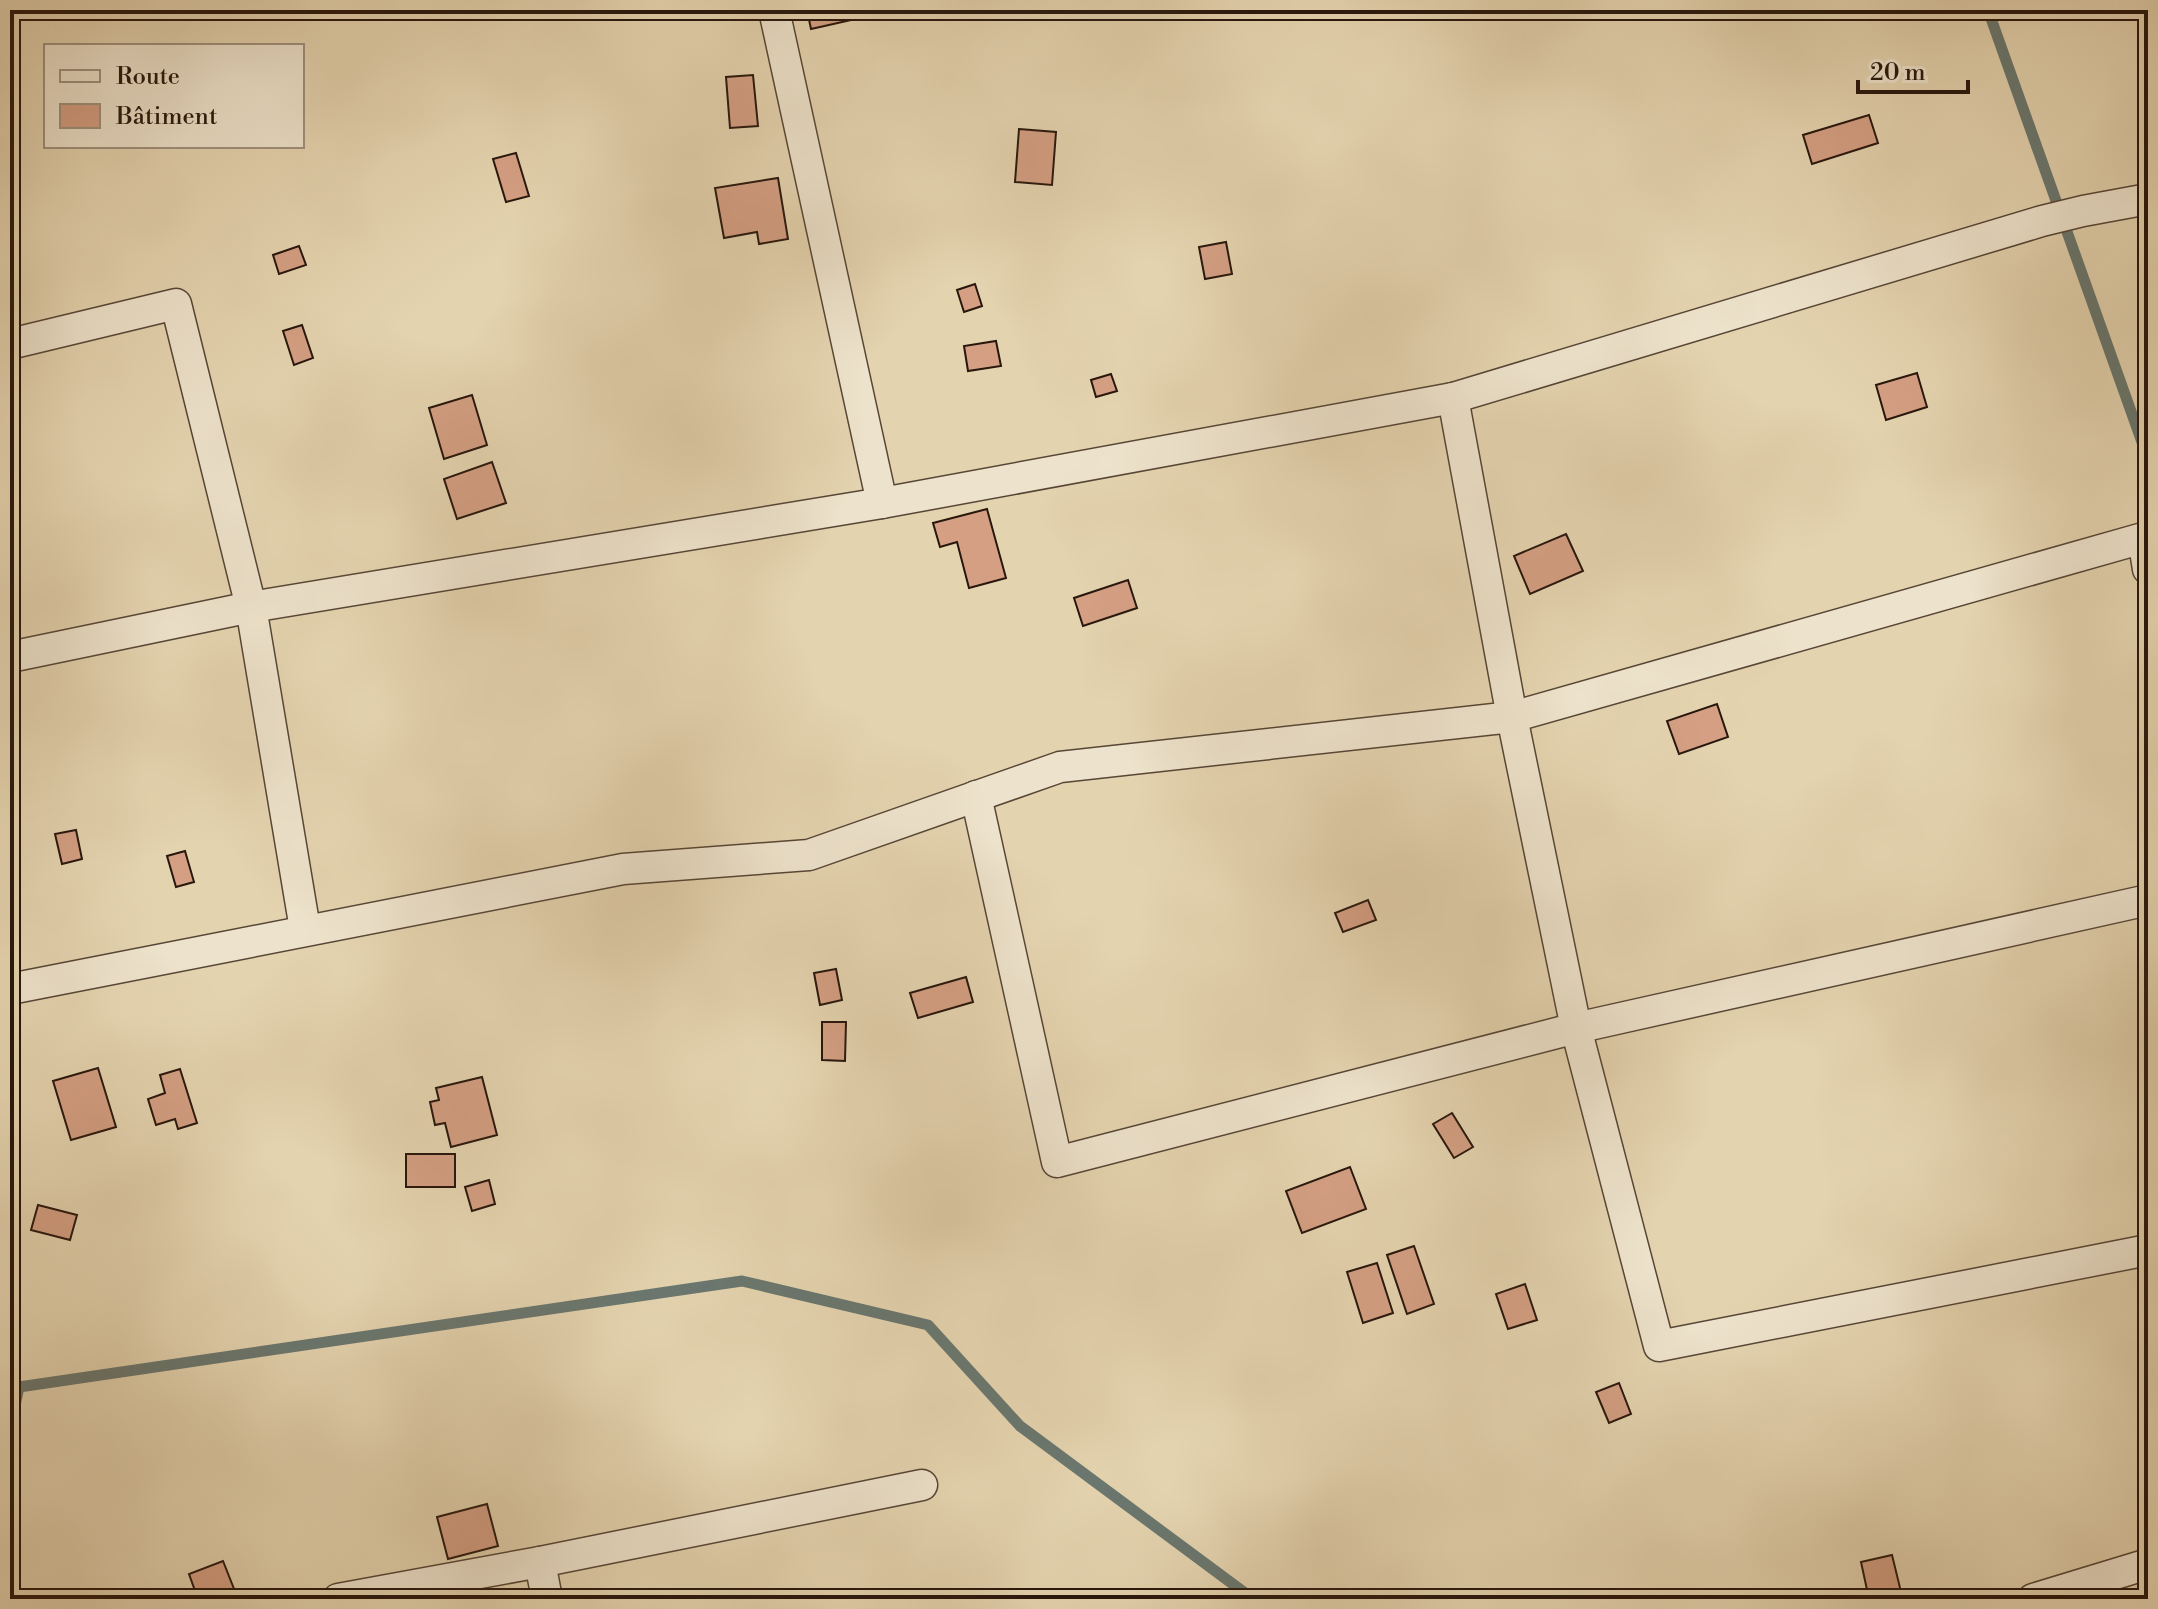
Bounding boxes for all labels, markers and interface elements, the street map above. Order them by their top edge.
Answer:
legend [44,44,304,148]
scale bar [1858,44,1968,94]
text: 20 m [1870,58,1926,88]
text: Route [116,62,180,92]
text: Bâtiment [115,102,218,132]

